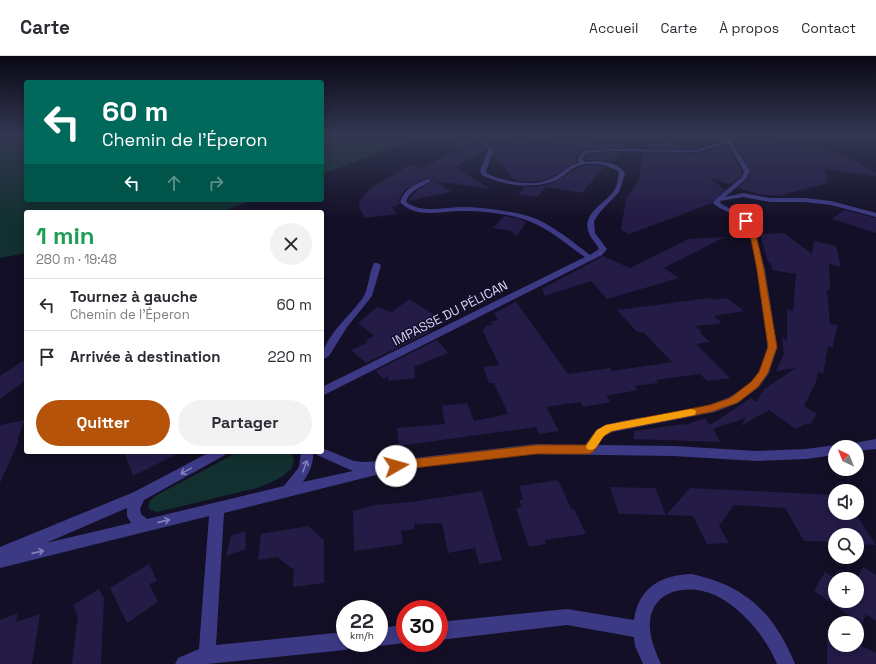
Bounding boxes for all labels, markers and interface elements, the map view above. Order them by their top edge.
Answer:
text: Carte [20,15,70,40]
text: Accueil [589,19,638,37]
text: Carte [660,19,697,37]
text: À propos [719,19,779,37]
text: Contact [801,19,856,37]
text: 60 m [102,93,168,129]
icon: left [36,96,88,148]
text: Chemin de l'Éperon [102,128,268,151]
icon: left [121,172,143,194]
icon: ahead [163,172,185,194]
icon: right [205,172,227,194]
pin [729,204,763,238]
icon: arrive [735,210,757,232]
text: 1 min [36,220,95,251]
button: close [270,223,312,265]
text: 280 m · 19:48 [36,251,117,268]
street label: IMPASSE DU PÉLICAN [389,277,511,349]
text: Tournez à gauche [70,287,198,306]
icon: left [36,294,58,316]
text: 60 m [276,295,312,314]
text: Chemin de l'Éperon [70,306,190,323]
icon: arrive [36,346,58,368]
text: Arrivée à destination [70,347,220,366]
text: 220 m [268,347,312,366]
button: Quitter [36,400,170,446]
button: Partager [178,400,312,446]
north arrow [828,440,864,476]
map controls [828,440,864,652]
position arrow [375,445,417,487]
one-way arrow [302,459,309,472]
one-way arrow [180,467,192,475]
button: sound [828,484,864,520]
one-way arrow [157,516,170,524]
button: search [828,528,864,564]
one-way arrow [31,547,44,555]
button: + [828,572,864,608]
speed limit sign: 30 [396,600,448,652]
text: 22 [350,608,374,634]
button: − [828,616,864,652]
text: km/h [350,629,374,642]

